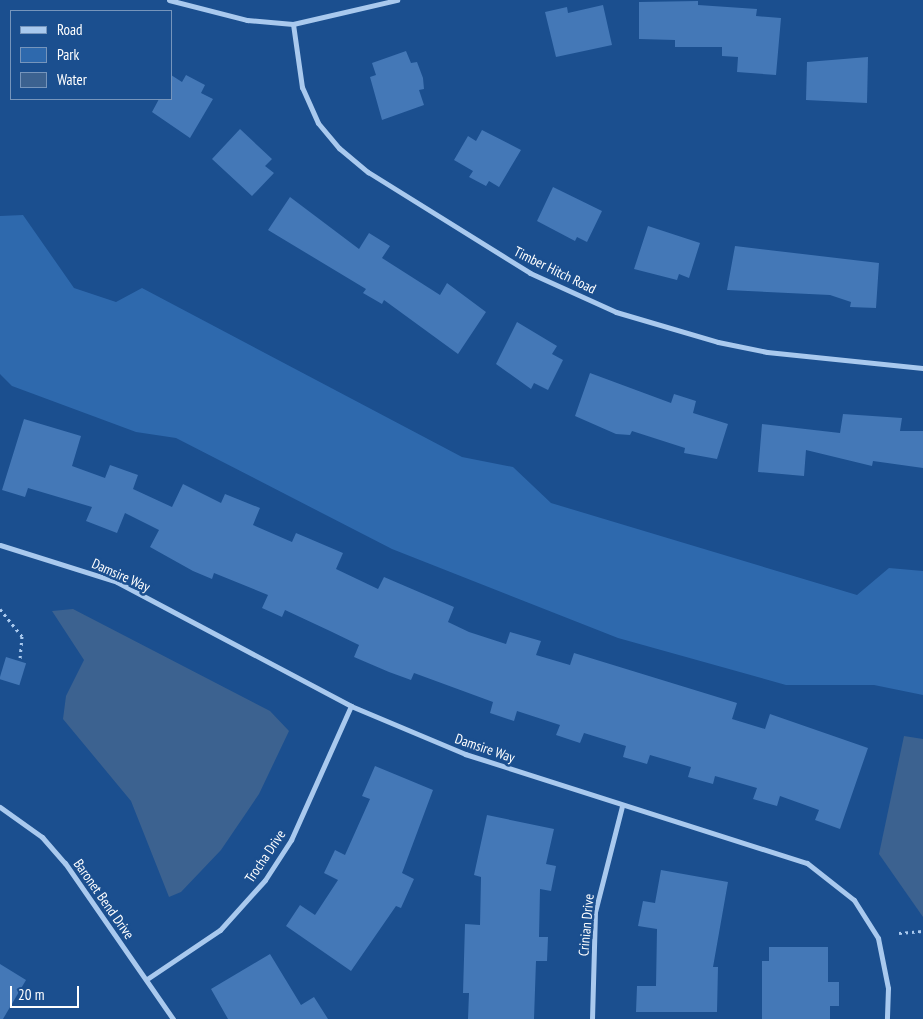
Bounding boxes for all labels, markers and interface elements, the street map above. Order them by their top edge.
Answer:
legend [10,10,172,100]
text: Road [57,20,83,39]
text: Park [57,45,79,64]
text: Water [57,70,87,89]
street label: Timber Hitch Road [511,243,599,297]
street label: Damsire Way [89,555,153,595]
street label: Damsire Way [453,730,517,766]
street label: Trocha Drive [241,826,289,886]
street label: Baronet Bend Drive [70,856,138,942]
street label: Crinian Drive [575,893,597,957]
scale bar [12,976,81,1008]
text: 20 m [18,985,44,1004]

